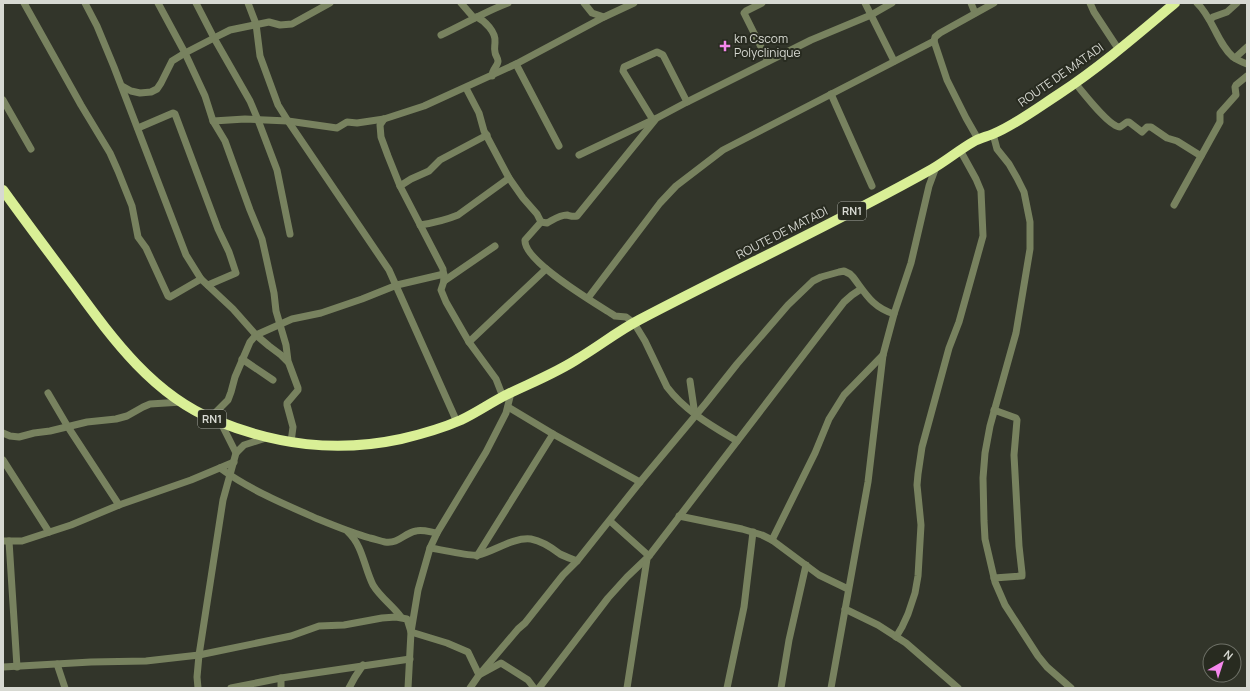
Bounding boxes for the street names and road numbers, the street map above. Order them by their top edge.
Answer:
street label: ROUTE DE MATADI [1015,39,1107,110]
street label: ROUTE DE MATADI [733,202,831,263]
road number: RN1 [838,202,866,220]
road number: RN1 [198,410,226,428]

